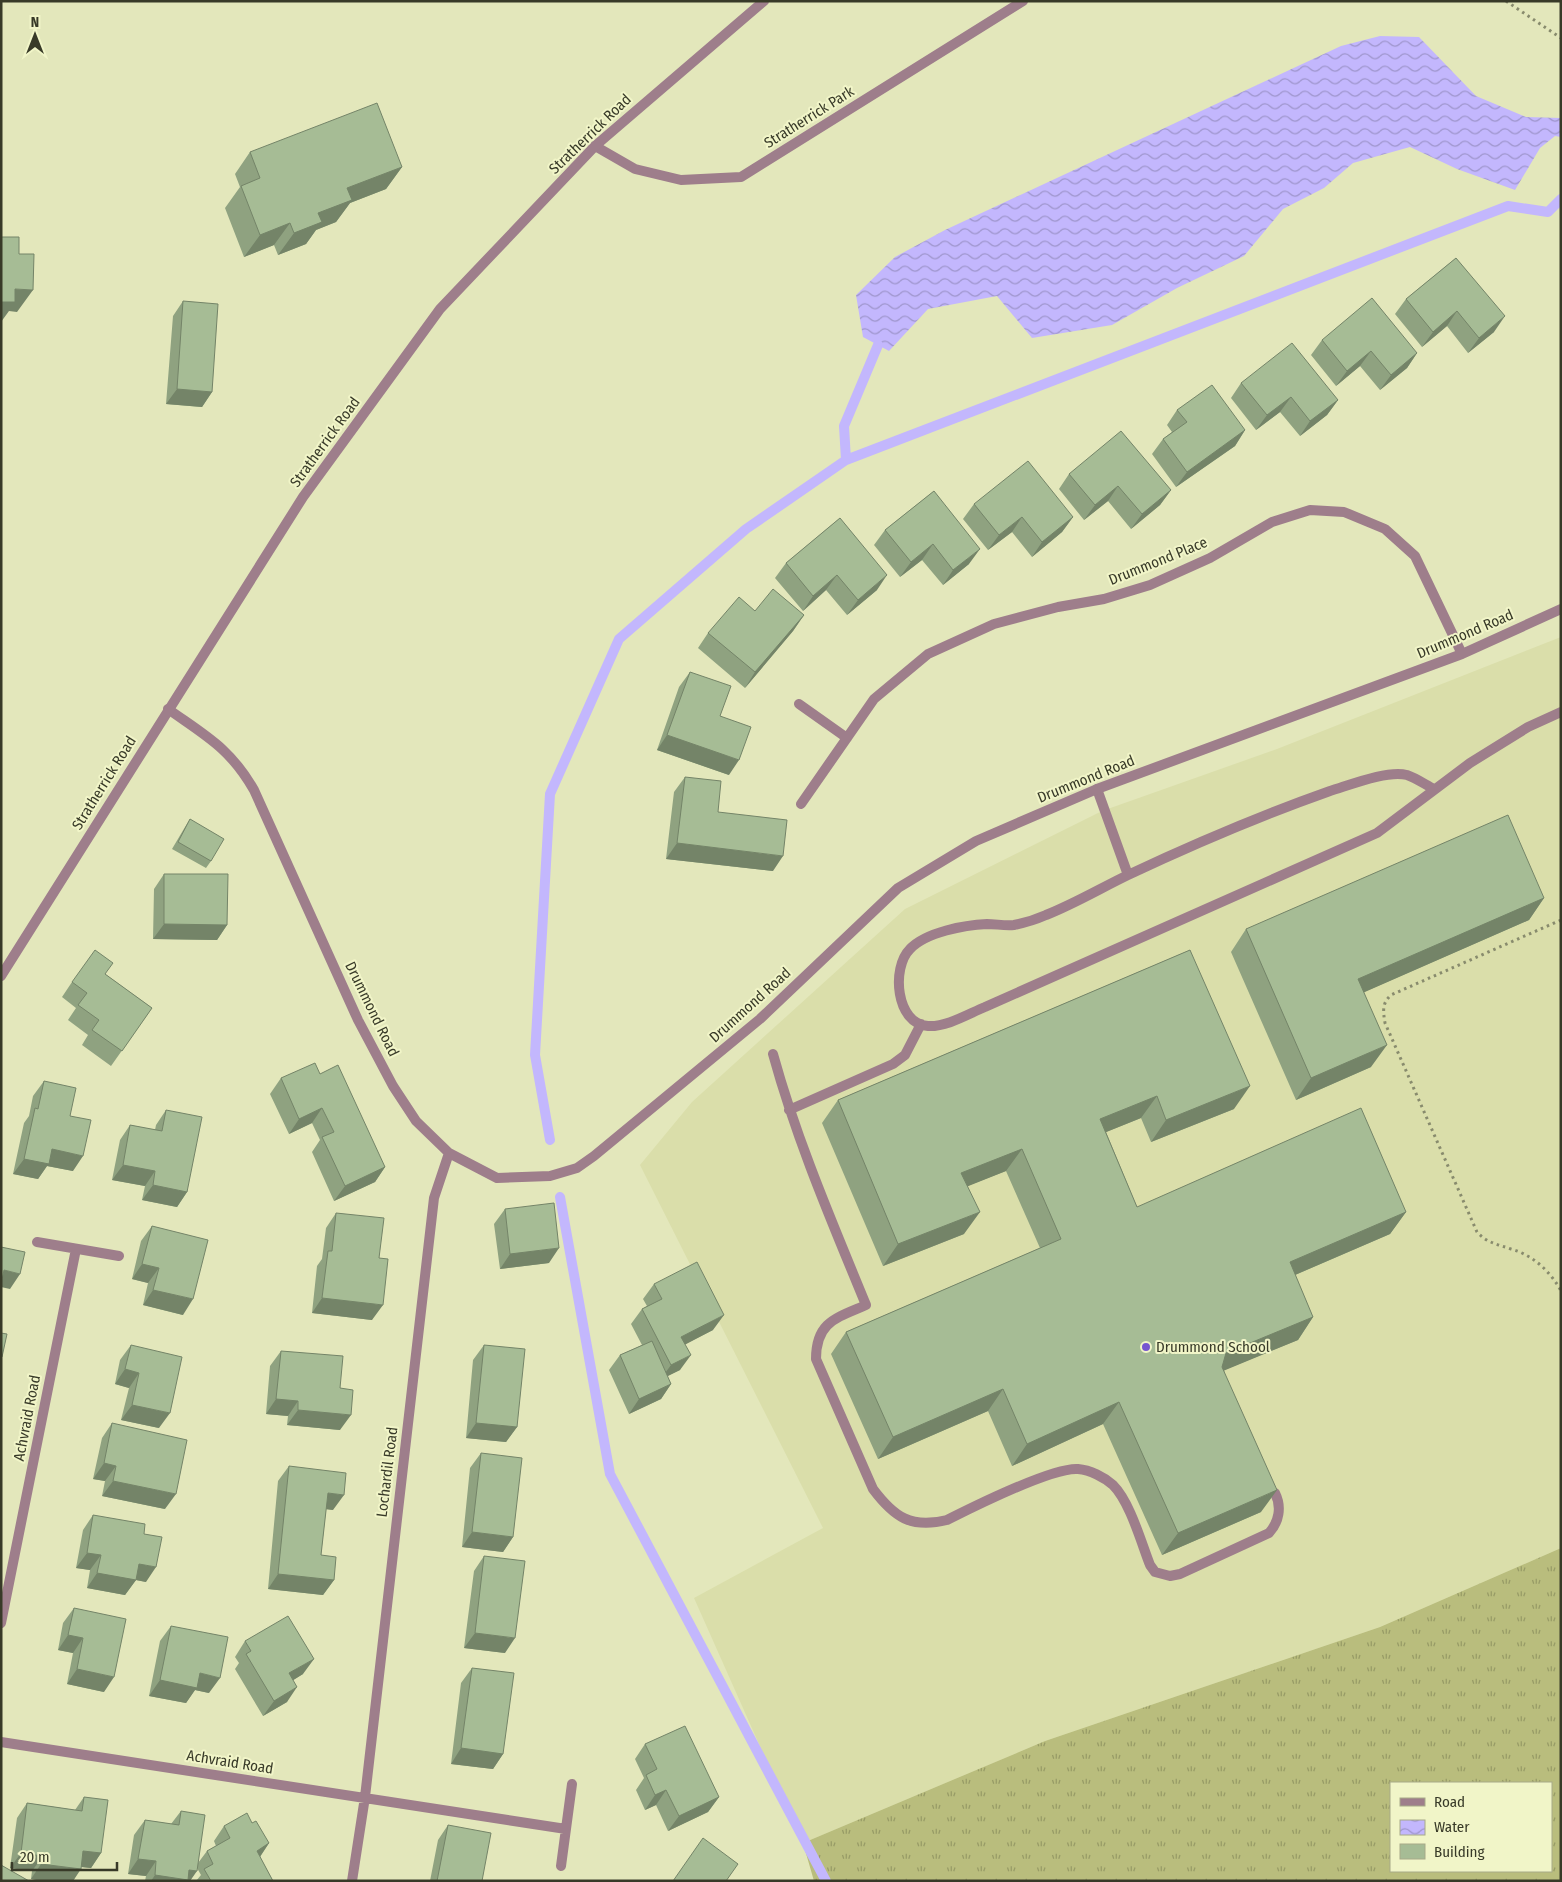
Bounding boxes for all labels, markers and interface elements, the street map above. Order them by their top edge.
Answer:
north arrow [10,10,60,60]
text: N [31,14,39,31]
street label: Stratherrick Park [761,82,857,152]
street label: Stratherrick Road [545,90,635,178]
street label: Stratherrick Road [286,393,364,491]
street label: Drummond Place [1106,533,1210,589]
street label: Drummond Road [1414,606,1516,662]
street label: Stratherrick Road [68,733,140,833]
street label: Drummond Road [1035,751,1137,807]
street label: Drummond Road [341,959,403,1059]
street label: Drummond Road [706,964,794,1046]
place label: Drummond School [1156,1338,1270,1356]
marker: Drummond School [1140,1341,1152,1353]
street label: Achvraid Road [10,1373,44,1463]
street label: Lochardil Road [373,1426,401,1518]
street label: Achvraid Road [185,1746,275,1778]
legend [1390,1782,1552,1872]
text: Road [1434,1793,1465,1811]
text: Water [1434,1818,1470,1836]
scale bar [12,1840,118,1872]
text: Building [1434,1843,1485,1861]
text: 20 m [20,1848,50,1866]

